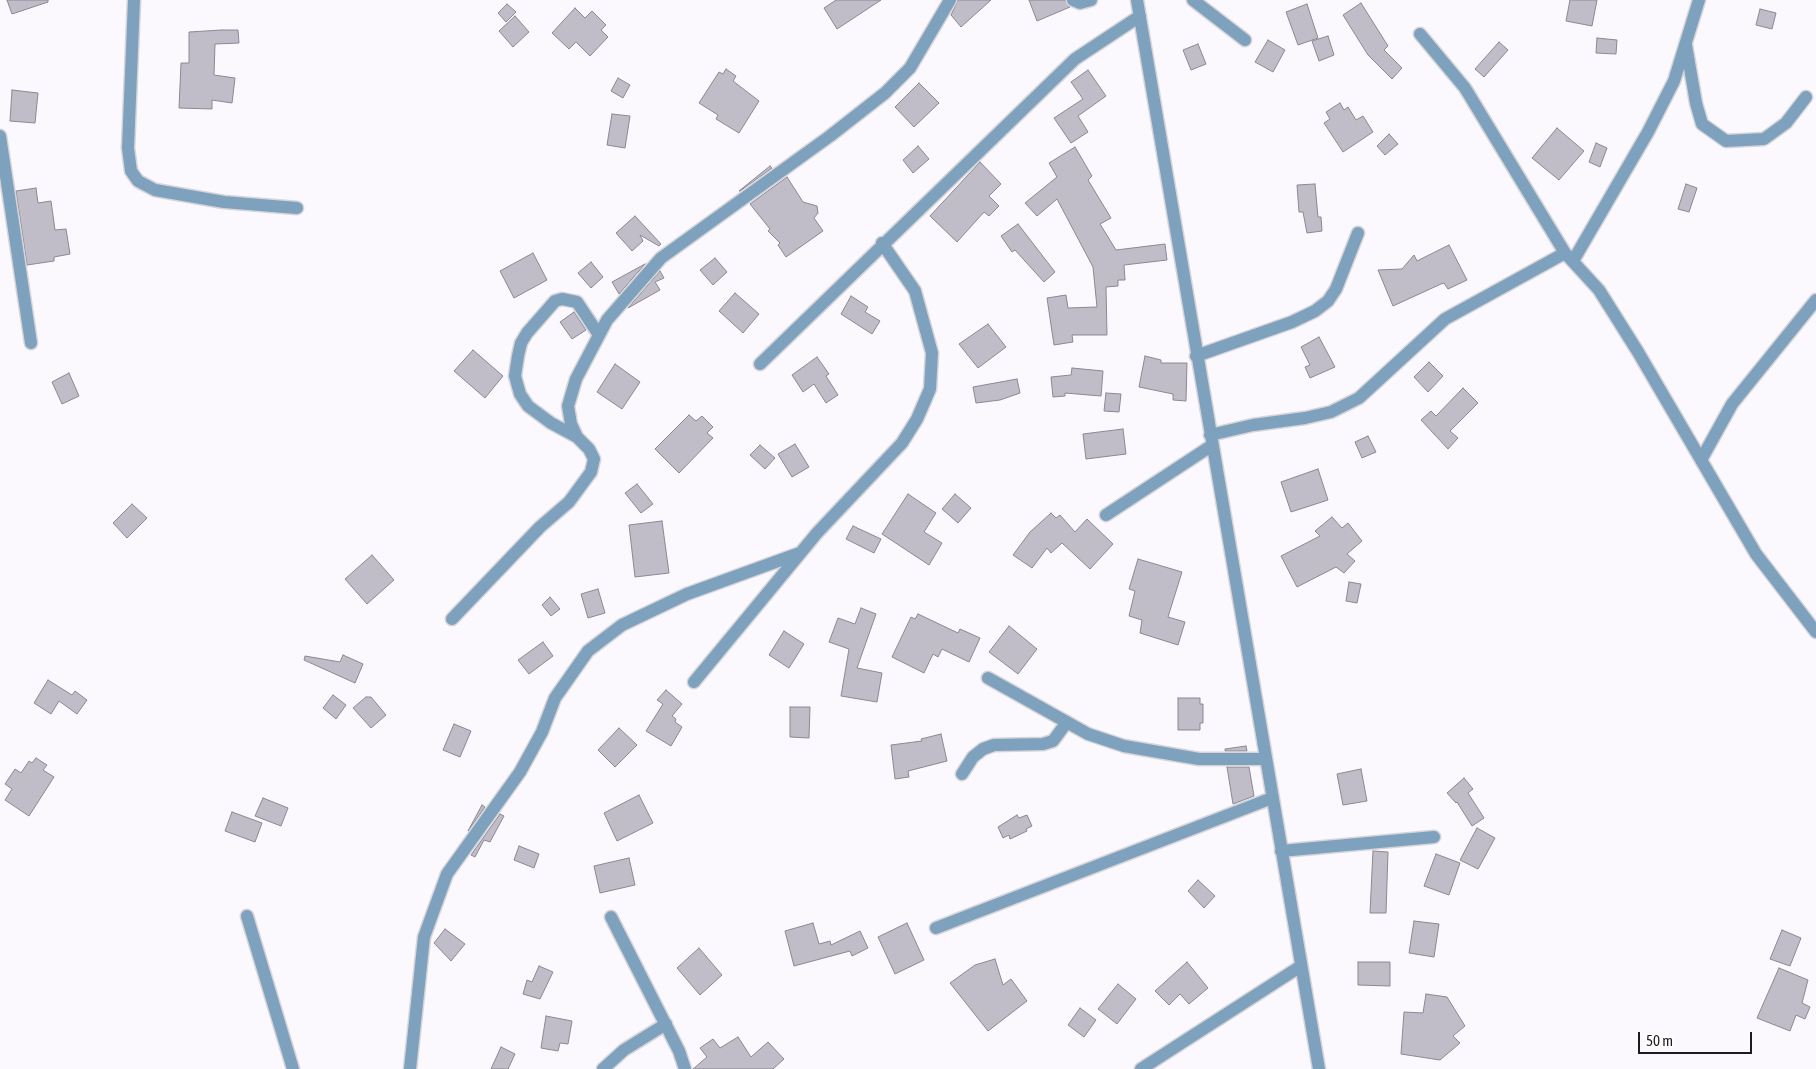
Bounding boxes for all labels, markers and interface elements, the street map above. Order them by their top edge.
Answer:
scale bar [1641,1022,1755,1054]
text: 50 m [1646,1032,1673,1049]

